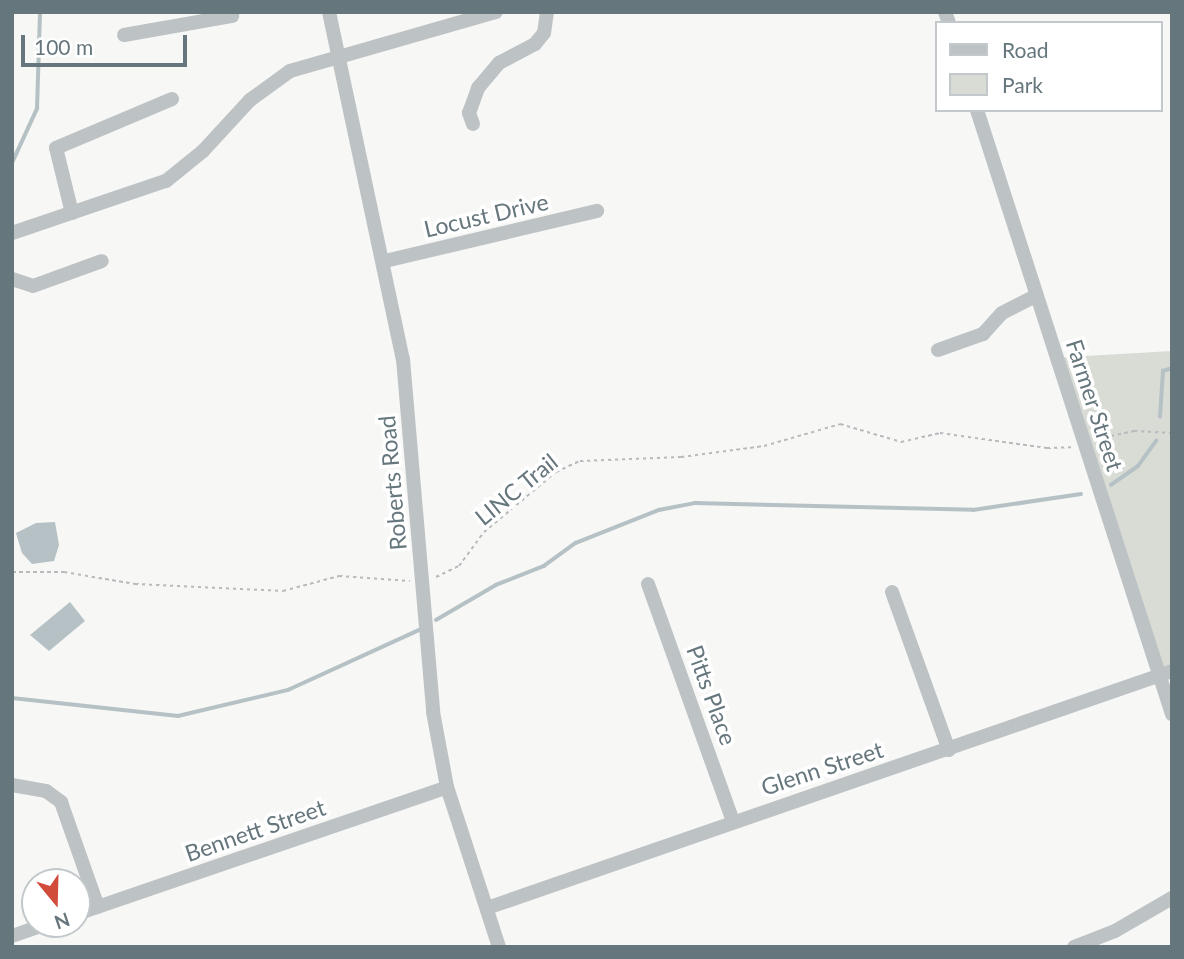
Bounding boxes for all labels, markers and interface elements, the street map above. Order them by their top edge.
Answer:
scale bar [24,21,191,65]
legend [936,21,1163,112]
text: 100 m [34,34,93,59]
text: Road [1002,37,1049,62]
text: Park [1002,72,1043,97]
street label: Locust Drive [421,187,551,243]
street label: Farmer Street [1061,336,1129,474]
street label: Roberts Road [372,414,412,552]
street label: LINC Trail [469,447,563,531]
street label: Pitts Place [681,641,743,749]
street label: Glenn Street [758,735,886,801]
street label: Bennett Street [181,793,329,867]
north arrow [21,868,91,938]
text: N [52,908,73,935]

